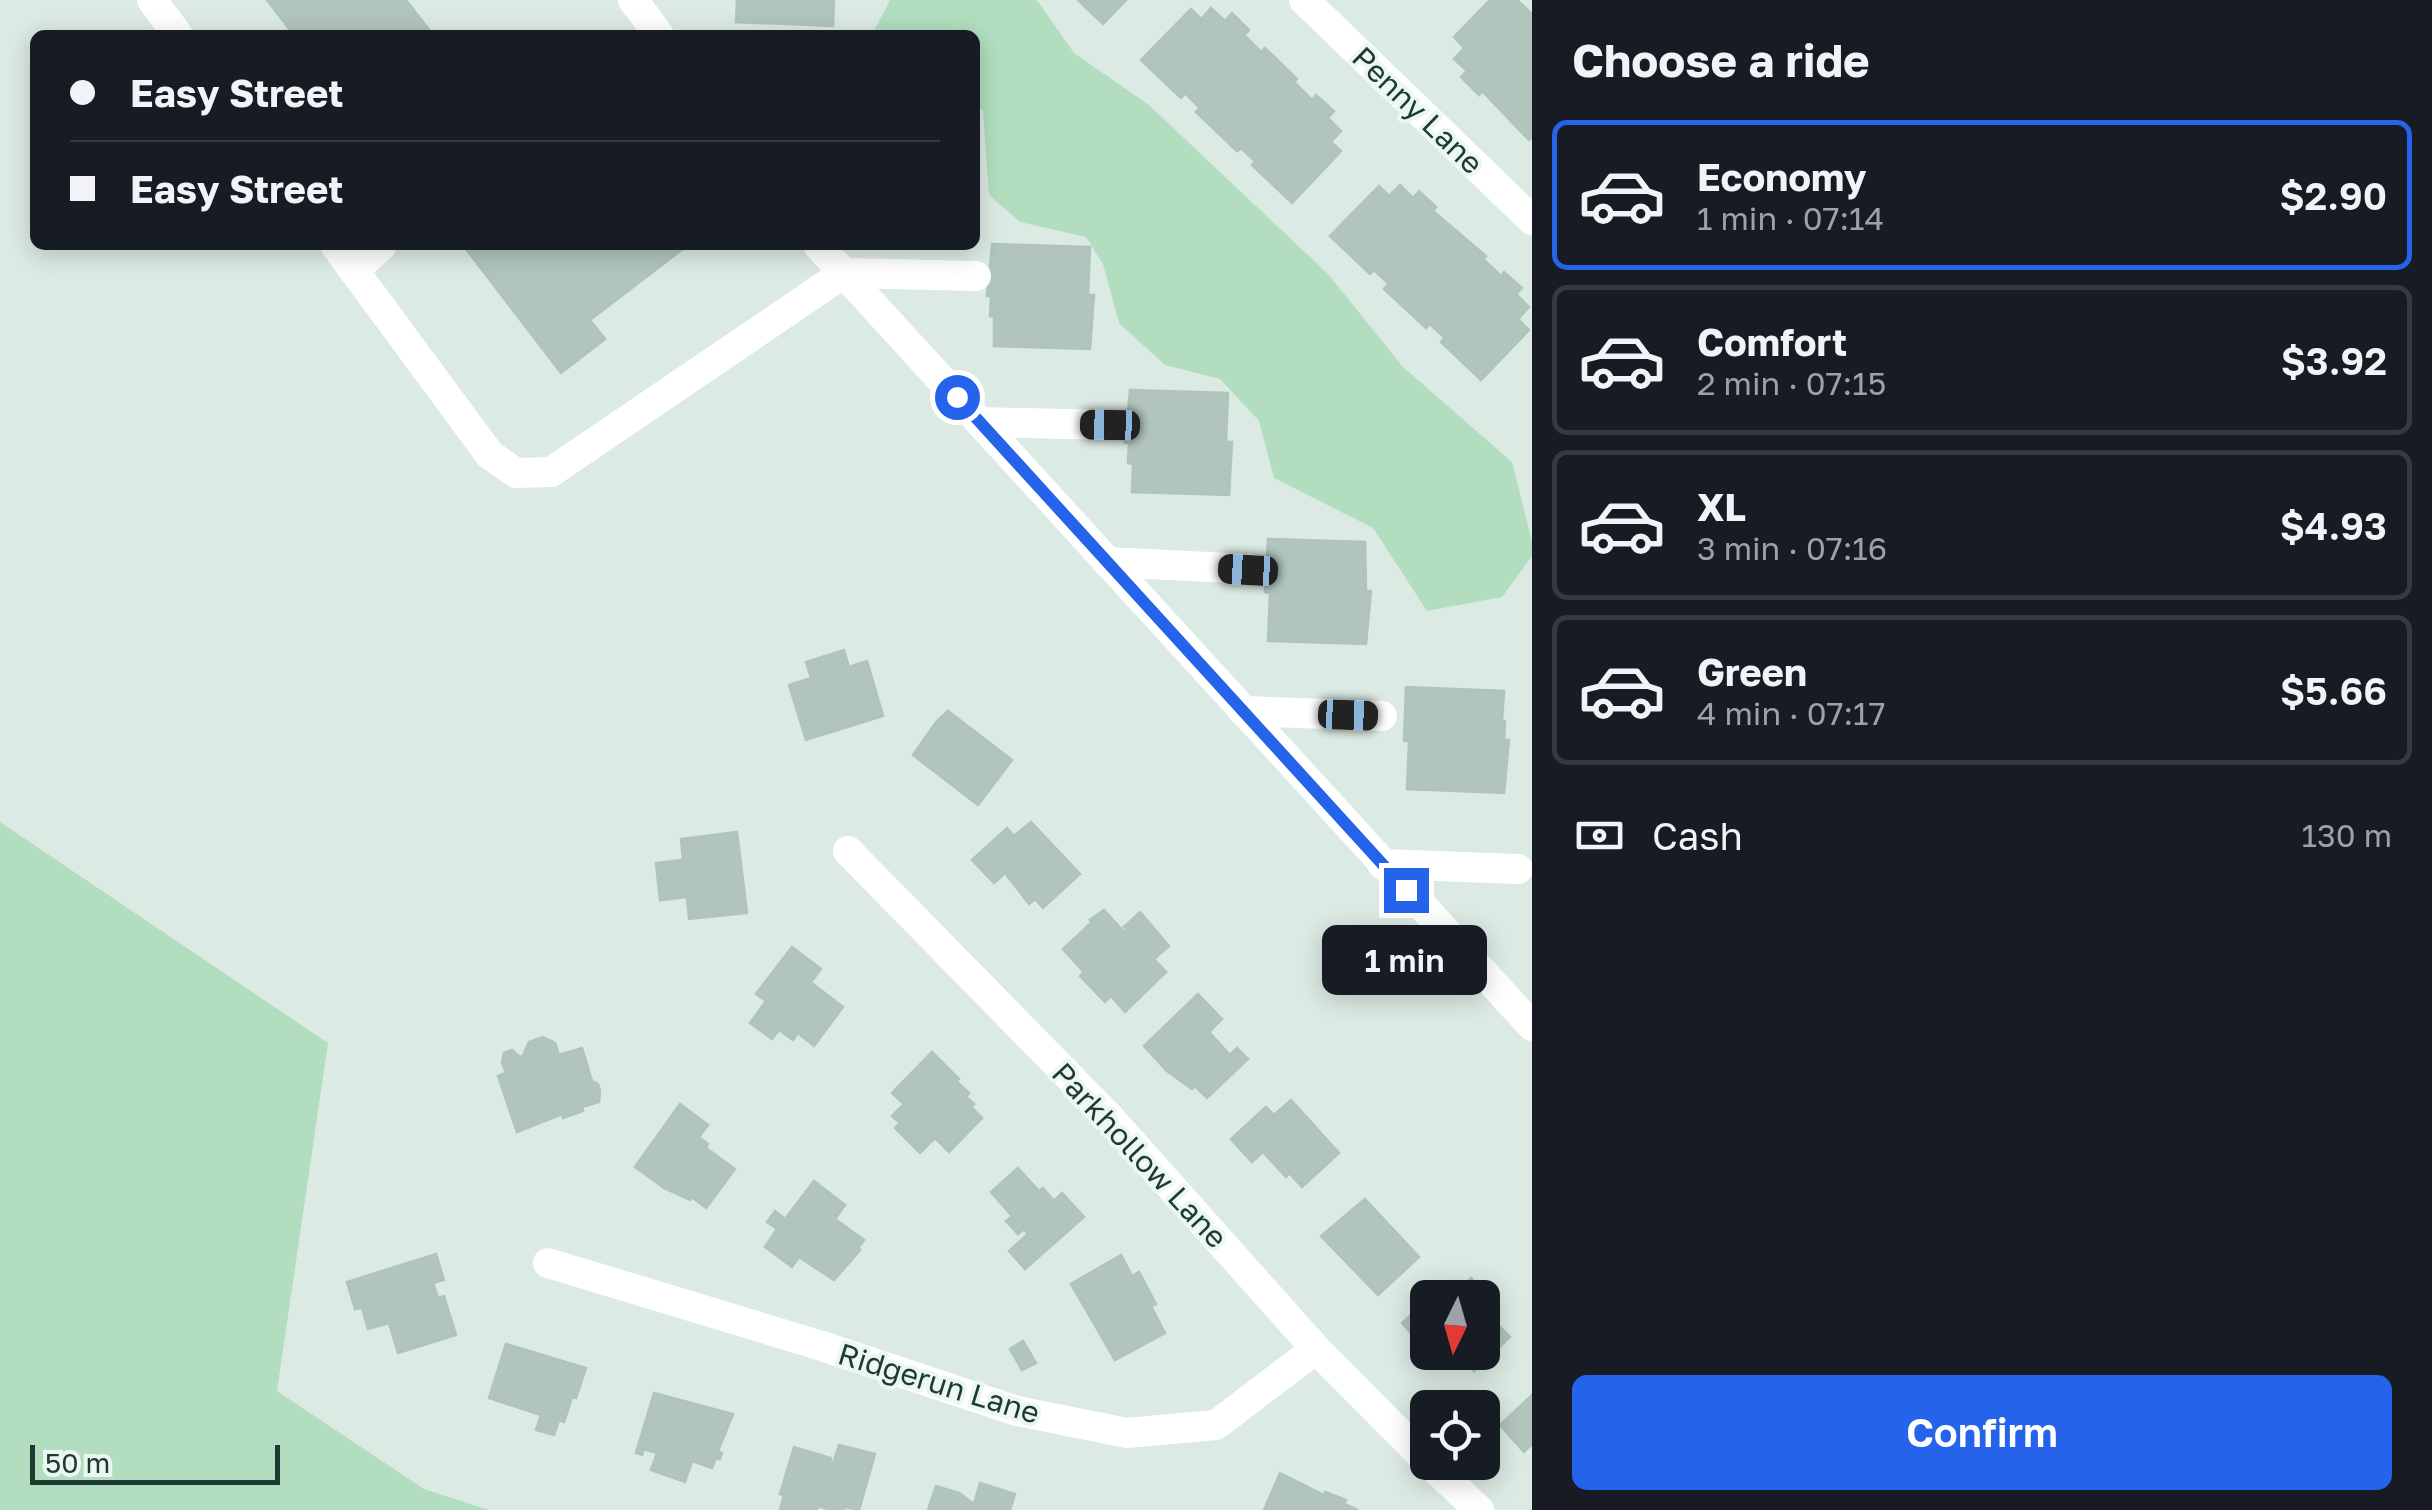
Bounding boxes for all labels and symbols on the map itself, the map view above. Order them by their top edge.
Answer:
street label: Penny Lane [1345,39,1491,181]
route start [935,375,980,420]
car [1080,409,1140,441]
car [1217,553,1279,587]
car [1317,699,1379,731]
route end [1384,868,1429,913]
callout: 1 min [1324,925,1488,995]
street label: Parkhollow Lane [1045,1055,1235,1255]
north arrow [1410,1280,1500,1370]
street label: Ridgerun Lane [834,1335,1044,1431]
scale bar [30,1440,280,1484]

